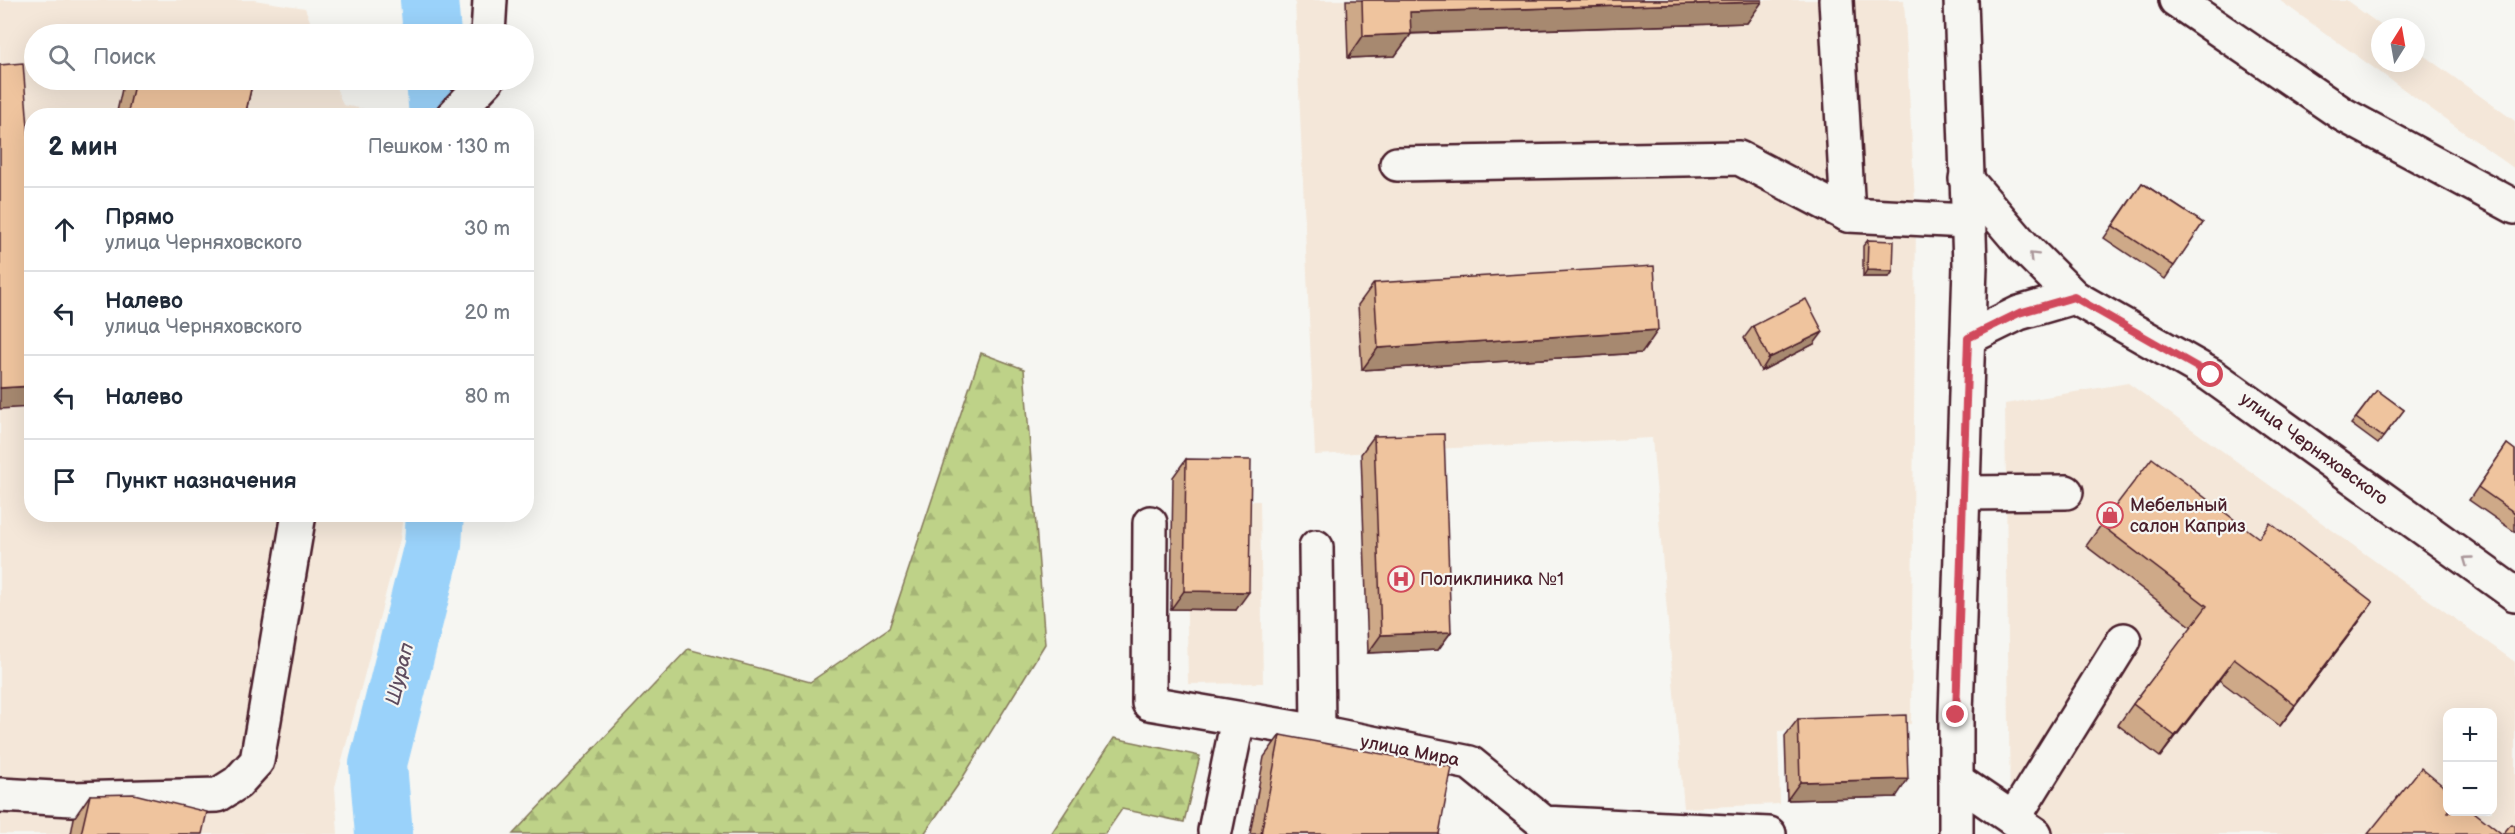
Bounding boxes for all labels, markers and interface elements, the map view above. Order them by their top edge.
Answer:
north arrow [2371,18,2425,72]
search box [24,24,534,90]
icon: search [45,41,78,74]
text: Поиск [93,44,156,71]
text: 2 мин [48,132,118,163]
text: Пешком · 130 m [368,135,510,159]
text: Прямо [105,204,174,231]
icon: ahead [48,213,81,246]
text: 30 m [464,217,510,241]
text: улица Черняховского [105,231,302,255]
one-way arrow [2029,253,2040,264]
text: Налево [105,288,183,315]
icon: left [48,297,81,330]
text: 20 m [465,301,510,325]
text: улица Черняховского [105,315,302,339]
route start [2197,361,2223,387]
icon: left [48,381,81,414]
text: Налево [105,384,183,411]
text: 80 m [465,385,510,409]
street label: улица Черняховского [2236,388,2392,510]
icon: arrive [48,465,81,498]
text: Пункт назначения [105,468,297,495]
place label: Мебельный салон Каприз [2130,495,2246,537]
shop icon: Мебельный салон Каприз [2095,500,2125,530]
one-way arrow [2463,556,2474,567]
hospital icon: Поликлиника №1 [1386,564,1416,594]
place label: Поликлиника №1 [1420,569,1564,590]
water label: Шурап [381,640,419,708]
route end [1942,701,1968,727]
map controls [2443,708,2497,816]
button: + [2443,708,2497,762]
street label: улица Мира [1359,731,1462,771]
button: − [2443,762,2497,816]

